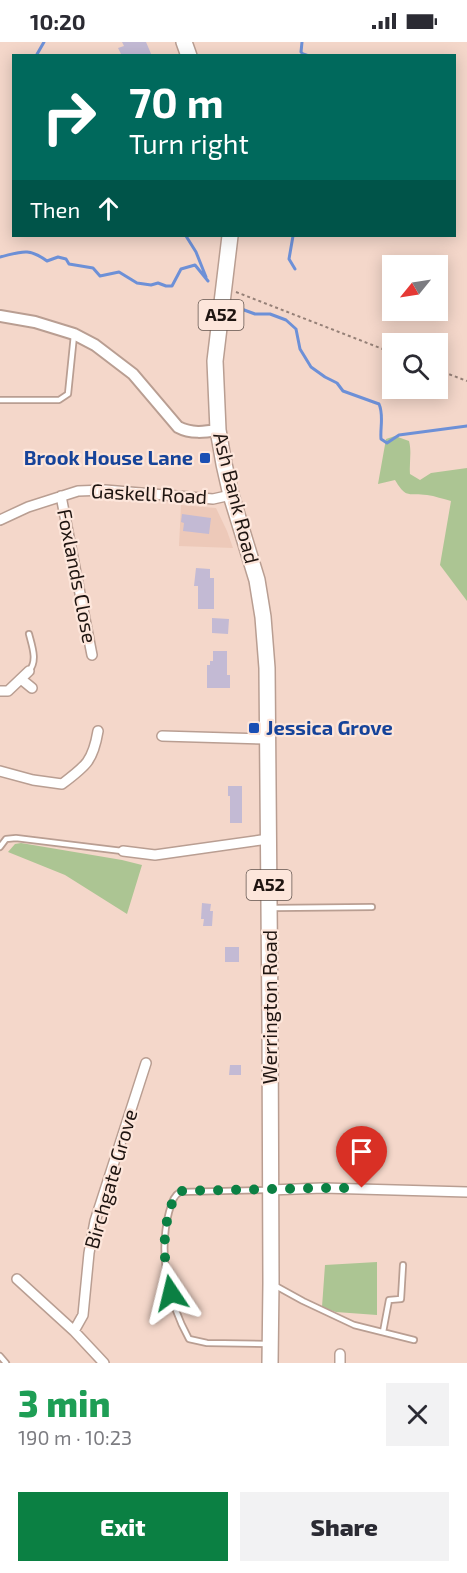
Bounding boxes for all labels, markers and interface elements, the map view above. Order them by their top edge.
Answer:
text: 10:20 [30,8,86,34]
text: 70 m [129,76,224,126]
icon: right [30,78,108,156]
text: Turn right [129,127,249,159]
icon: ahead [92,192,125,225]
text: Then [30,196,80,222]
north arrow [382,255,448,321]
map controls [382,255,448,399]
road number: A52 [198,300,244,330]
button: search [382,333,448,399]
street label: Ash Bank Road [209,430,265,566]
place label: Brook House Lane [24,445,193,469]
marker: Brook House Lane [198,451,212,465]
street label: Gaskell Road [90,478,208,508]
street label: Foxlands Close [53,507,103,645]
place label: Jessica Grove [266,715,393,739]
marker: Jessica Grove [247,721,261,735]
road number: A52 [246,870,292,900]
street label: Werrington Road [257,930,281,1084]
street label: Birchgate Grove [79,1106,141,1251]
pin [336,1126,387,1188]
icon: arrive [345,1135,378,1168]
position arrow [139,1261,203,1325]
text: 3 min [18,1381,111,1424]
button: close [386,1383,449,1446]
text: 190 m · 10:23 [18,1425,132,1449]
button: Exit [18,1492,228,1561]
button: Share [240,1492,449,1561]

